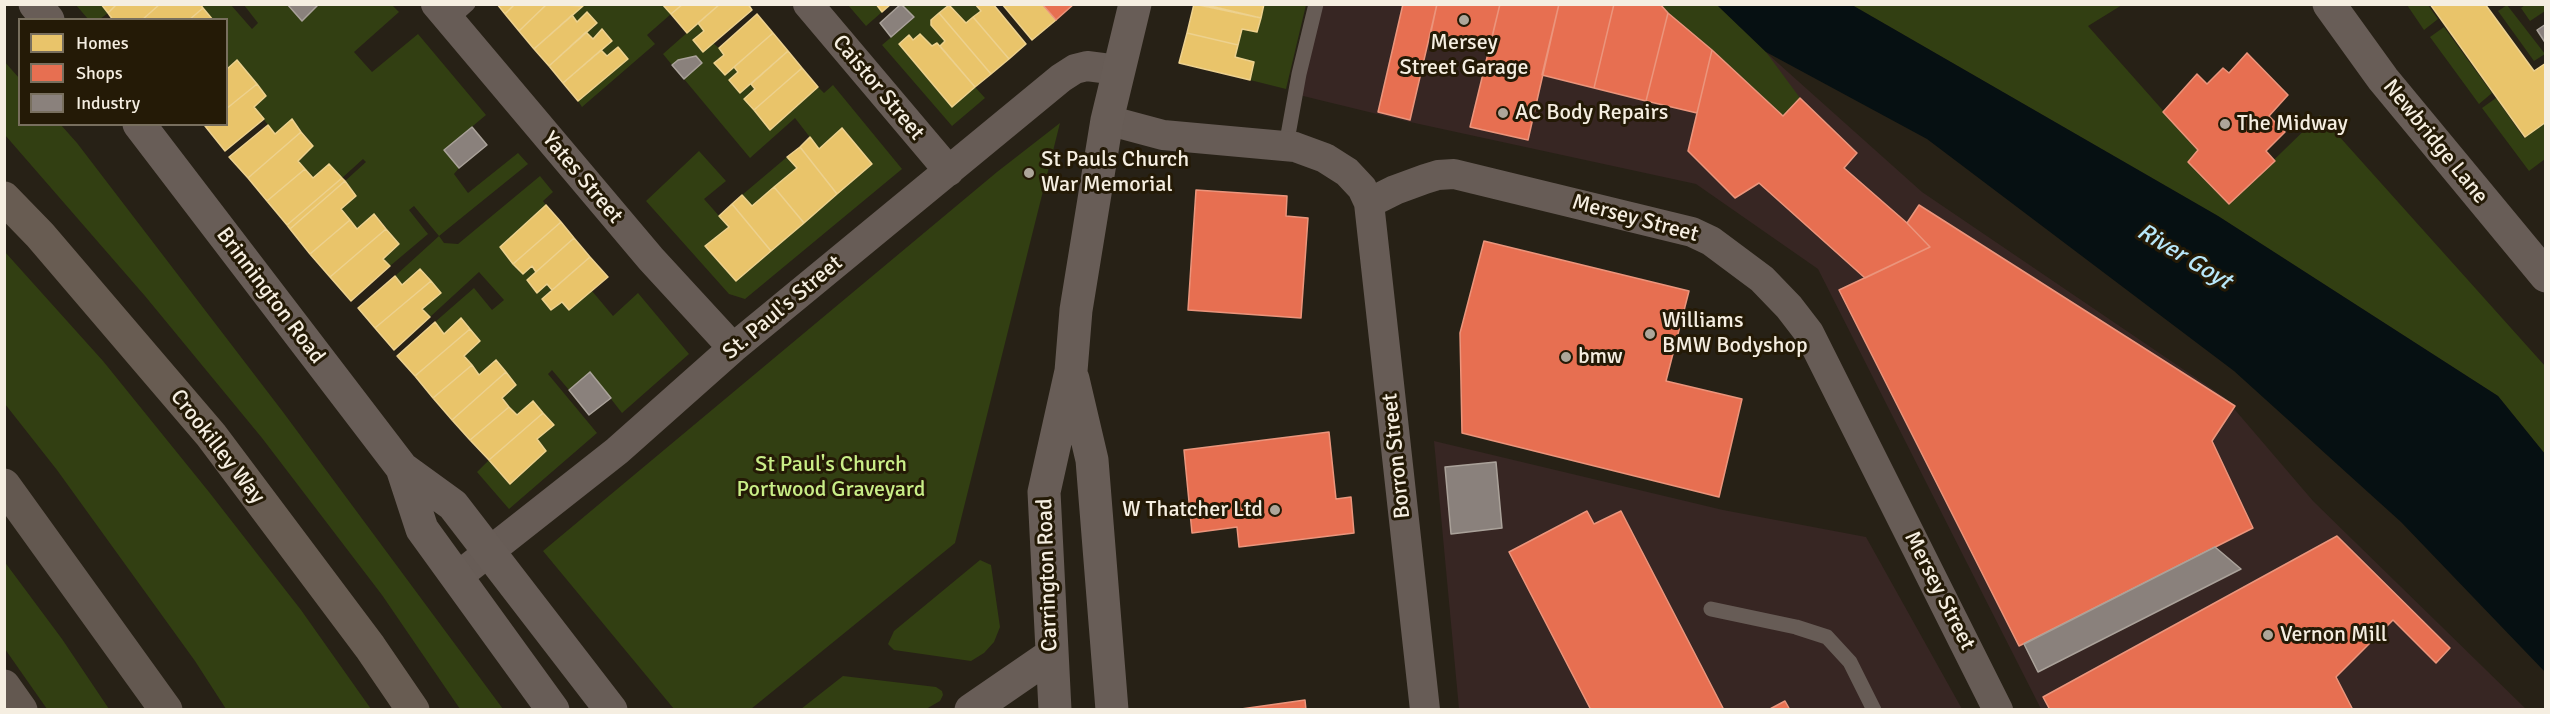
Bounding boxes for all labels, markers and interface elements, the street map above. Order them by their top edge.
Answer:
marker: Mersey Street Garage [1457,13,1471,27]
legend [18,18,228,126]
street label: Caistor Street [826,30,930,146]
place label: Mersey Street Garage [1399,30,1529,82]
text: Homes [76,32,129,54]
text: Shops [76,62,123,84]
street label: Newbridge Lane [2377,75,2493,209]
text: Industry [76,92,140,114]
place label: AC Body Repairs [1515,100,1668,126]
marker: AC Body Repairs [1496,106,1510,120]
place label: The Midway [2237,111,2348,137]
marker: The Midway [2218,117,2232,131]
street label: Yates Street [536,127,628,229]
place label: St Pauls Church War Memorial [1041,147,1189,198]
marker: St Pauls Church War Memorial [1022,166,1036,180]
street label: Mersey Street [1569,189,1701,249]
water label: River Goyt [2132,218,2236,296]
street label: Brinnington Road [210,223,330,369]
street label: St. Paul's Street [718,250,848,366]
place label: Williams BMW Bodyshop [1662,308,1808,360]
marker: Williams BMW Bodyshop [1643,327,1657,341]
place label: bmw [1578,344,1623,370]
marker: bmw [1559,350,1573,364]
street label: Crookilley Way [164,384,270,510]
street label: Borron Street [1377,392,1417,520]
park label: St Paul's Church Portwood Graveyard [737,452,925,504]
place label: W Thatcher Ltd [1122,497,1263,523]
street label: Carrington Road [1032,498,1064,652]
marker: W Thatcher Ltd [1268,503,1282,517]
street label: Mersey Street [1898,527,1980,655]
place label: Vernon Mill [2280,622,2387,648]
marker: Vernon Mill [2261,628,2275,642]

